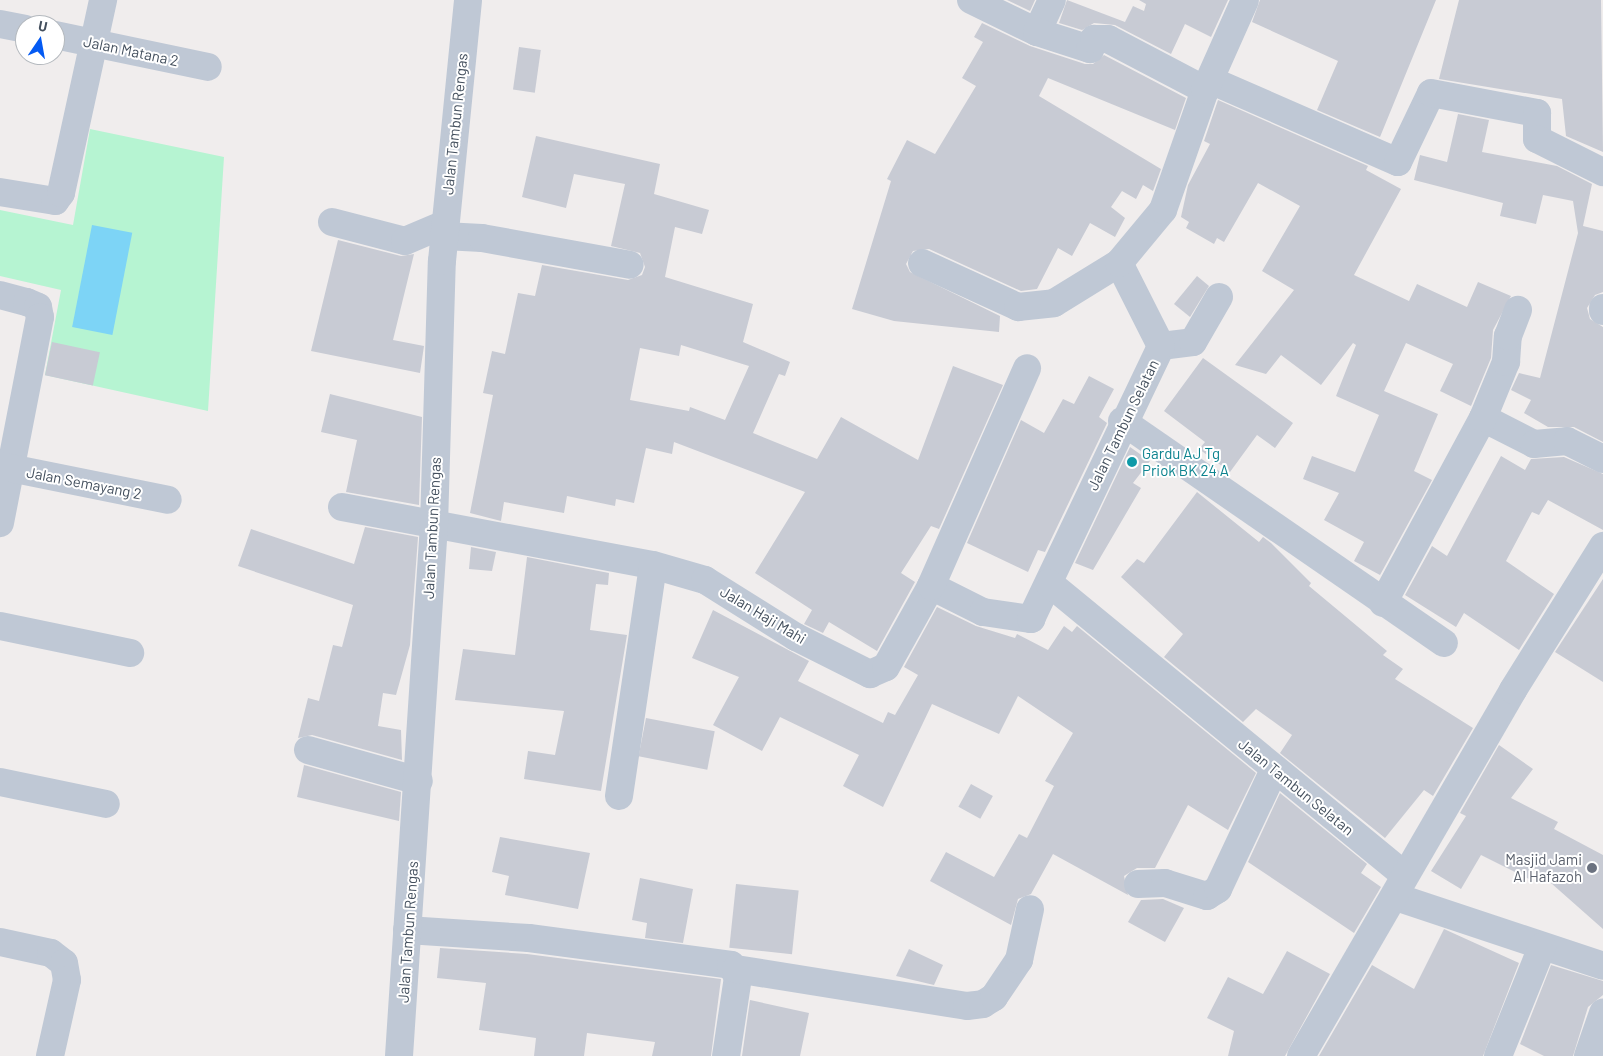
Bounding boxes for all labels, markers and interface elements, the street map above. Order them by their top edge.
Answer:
north arrow [15,15,65,65]
text: U [37,17,49,35]
street label: Jalan Matana 2 [82,32,180,70]
street label: Jalan Tambun Rengas [439,52,471,196]
street label: Jalan Tambun Selatan [1084,357,1162,493]
place label: Gardu AJ Tg Priok BK 24 A [1142,444,1229,479]
street label: Jalan Tambun Rengas [419,456,445,600]
marker: Gardu AJ Tg Priok BK 24 A [1126,456,1138,468]
street label: Jalan Semayang 2 [25,463,143,503]
street label: Jalan Haji Mahi [717,582,809,648]
street label: Jalan Tambun Selatan [1235,735,1357,839]
place label: Masjid Jami Al Hafazoh [1505,850,1582,885]
street label: Jalan Tambun Rengas [394,860,422,1004]
marker: Masjid Jami Al Hafazoh [1586,862,1598,874]

